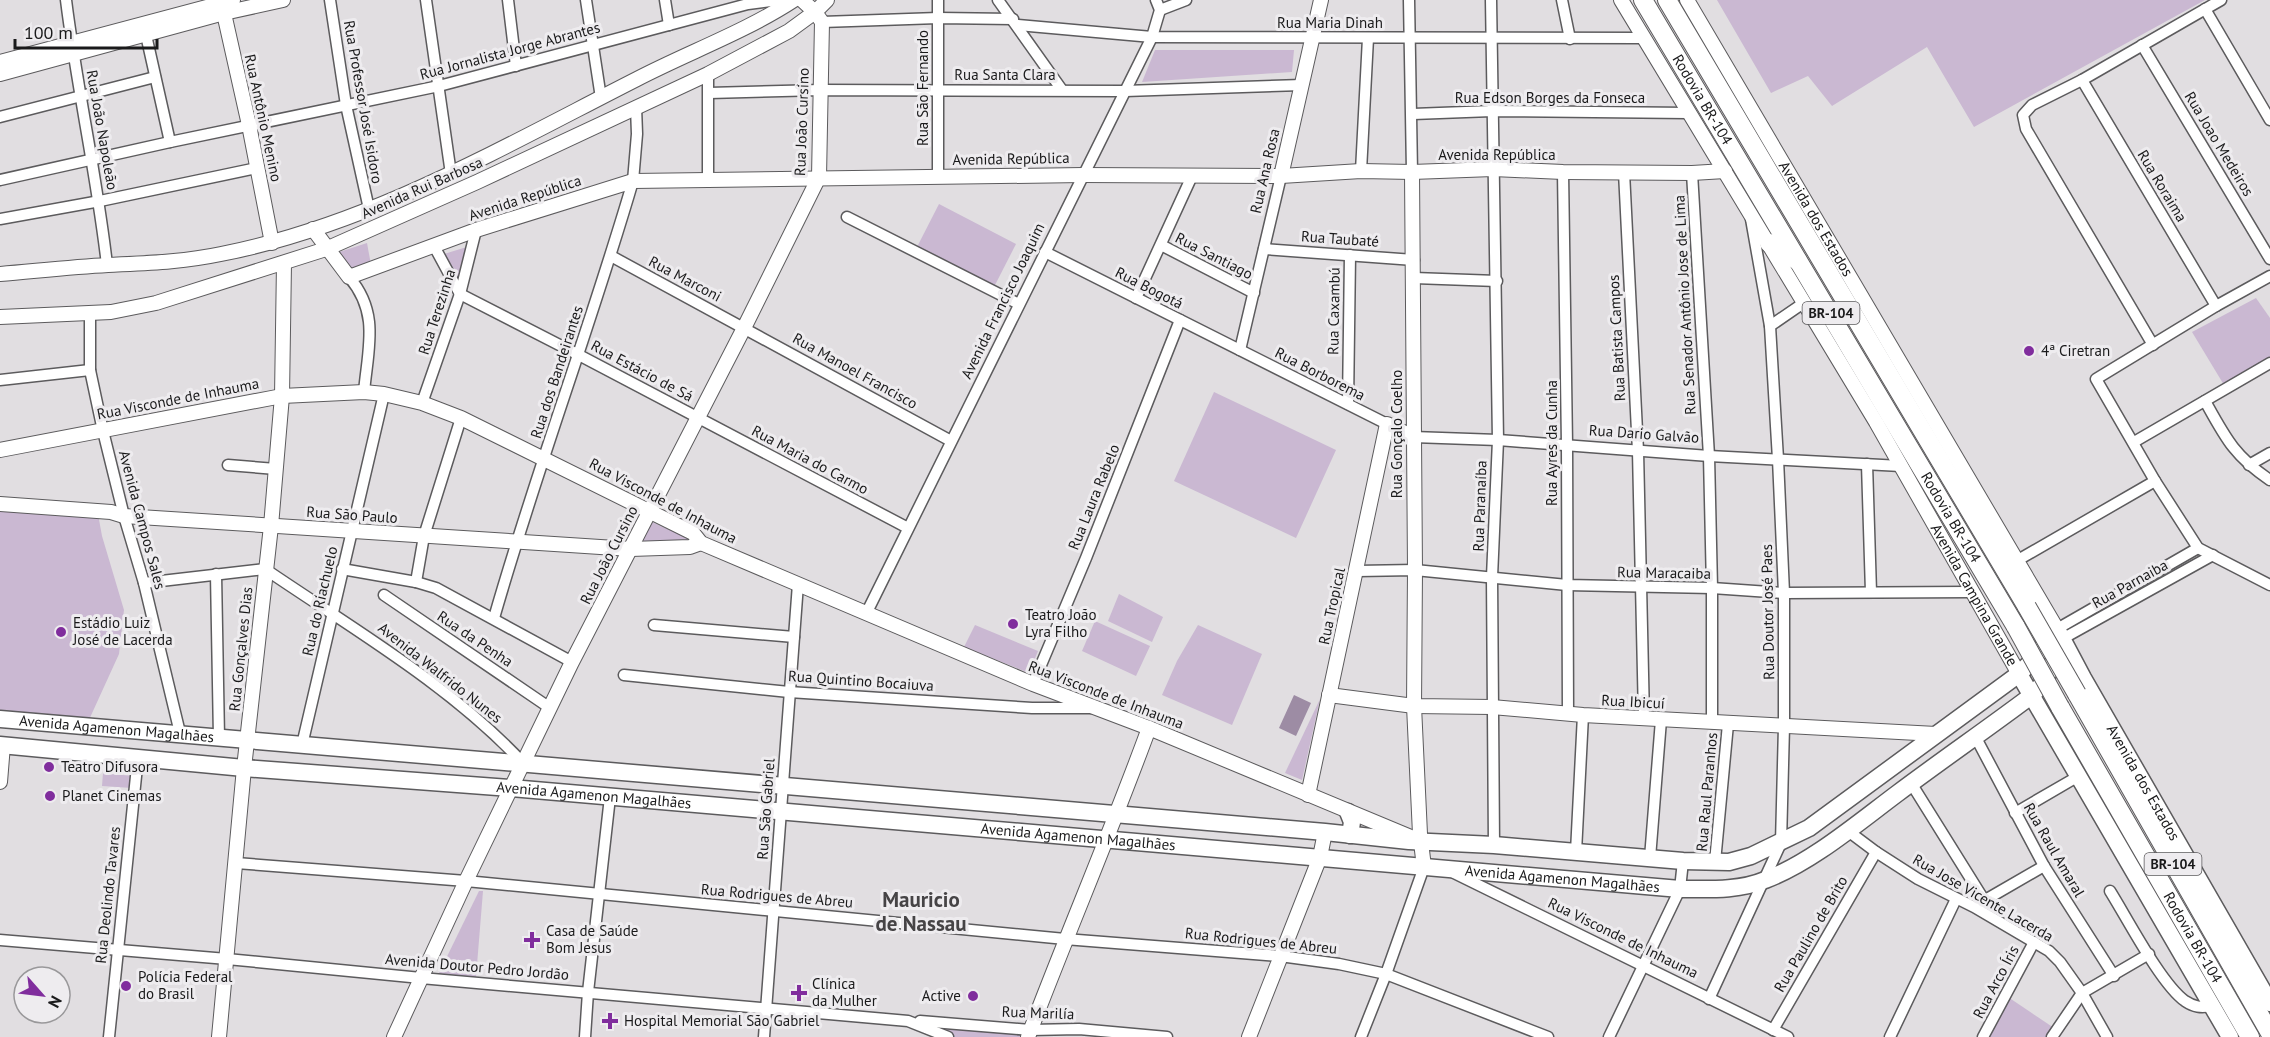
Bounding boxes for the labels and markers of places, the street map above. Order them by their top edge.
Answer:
place label: 4ª Ciretran [2041,341,2110,360]
marker: 4ª Ciretran [2022,344,2036,358]
place label: Teatro João Lyra Filho [1025,605,1097,641]
place label: Estádio Luiz José de Lacerda [72,613,173,649]
marker: Teatro João Lyra Filho [1006,617,1020,631]
marker: Estádio Luiz José de Lacerda [54,625,68,639]
place label: Teatro Difusora [61,757,158,776]
marker: Teatro Difusora [42,760,56,774]
place label: Planet Cinemas [62,786,161,805]
marker: Planet Cinemas [43,789,57,803]
place label: Casa de Saúde Bom Jesus [546,921,638,957]
marker: Casa de Saúde Bom Jesus [523,931,541,949]
place label: Polícia Federal do Brasil [138,967,233,1003]
place label: Clínica da Mulher [812,974,877,1010]
marker: Polícia Federal do Brasil [119,979,133,993]
marker: Clínica da Mulher [790,984,808,1002]
place label: Active [922,986,961,1005]
marker: Active [966,989,980,1003]
place label: Hospital Memorial São Gabriel [624,1011,820,1030]
marker: Hospital Memorial São Gabriel [601,1012,619,1030]

